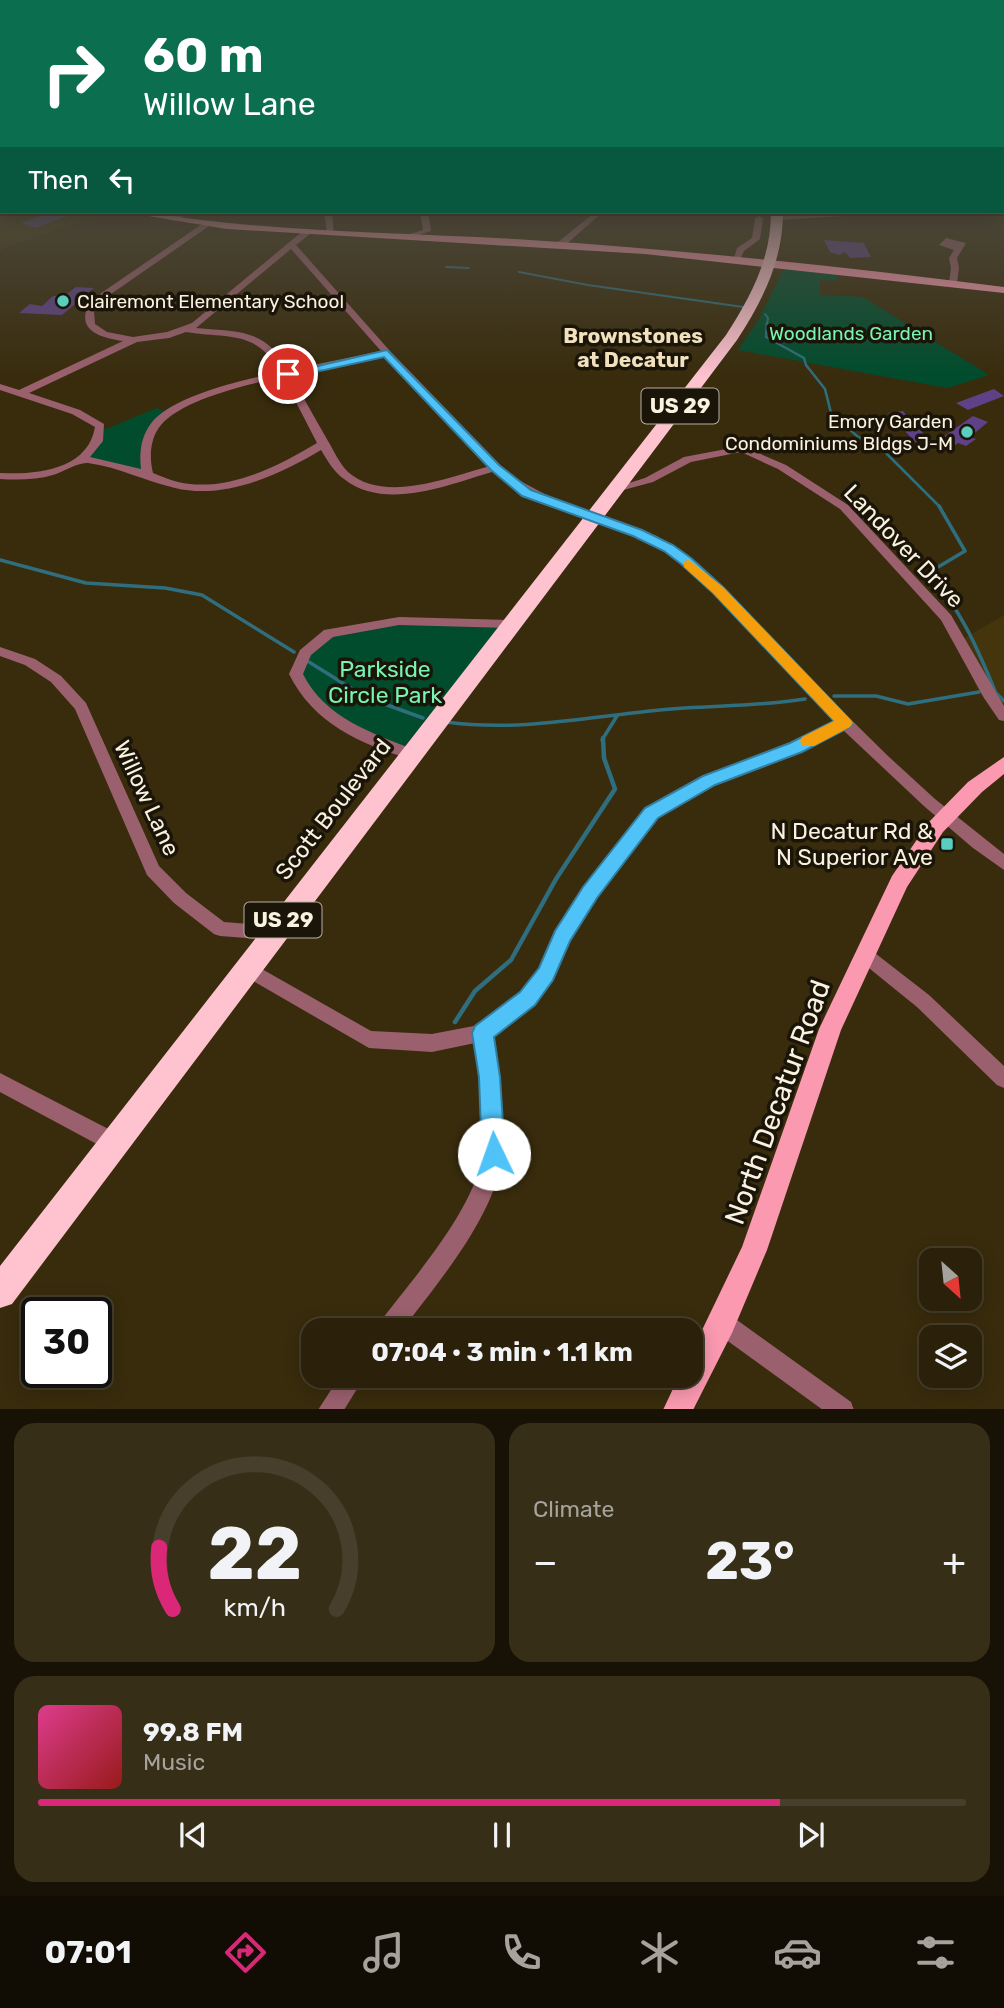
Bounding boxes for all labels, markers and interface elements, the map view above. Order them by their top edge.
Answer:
text: 60 m [143,26,264,84]
icon: right [28,28,119,119]
text: Willow Lane [143,85,316,123]
icon: left [103,161,141,199]
text: Then [28,165,89,196]
place label: Clairemont Elementary School [77,290,344,313]
marker: Clairemont Elementary School [55,293,71,309]
park label: Woodlands Garden [769,322,933,345]
district label: Brownstones at Decatur [563,323,703,372]
pin [258,344,318,404]
icon: arrive [269,355,307,393]
road number: US 29 [642,388,718,424]
place label: Emory Garden Condominiums Bldgs J-M [725,410,953,455]
marker: Emory Garden Condominiums Bldgs J-M [959,424,975,440]
street label: Landover Drive [838,479,970,613]
park label: Parkside Circle Park [328,655,442,709]
street label: Scott Boulevard [269,733,397,885]
street label: Willow Lane [108,736,186,860]
place label: N Decatur Rd & N Superior Ave [770,817,933,871]
marker: N Decatur Rd & N Superior Ave [939,836,955,852]
road number: US 29 [244,902,322,937]
street label: North Decatur Road [718,975,837,1229]
position arrow [457,1117,531,1191]
north arrow [919,1248,982,1311]
map controls [919,1248,982,1388]
speed limit sign: 30 [21,1297,112,1388]
button: layers [919,1325,982,1388]
text: 07:04 · 3 min · 1.1 km [371,1337,633,1368]
text: Climate [533,1495,614,1523]
text: 22 [207,1511,302,1597]
text: 23° [705,1530,795,1592]
text: − [533,1539,558,1585]
text: + [942,1539,966,1585]
text: km/h [223,1592,286,1621]
text: 99.8 FM [143,1717,243,1748]
text: Music [143,1748,205,1776]
icon: previous [174,1816,212,1854]
icon: pause [483,1816,521,1854]
icon: next [792,1816,830,1854]
icon: directions [221,1928,270,1977]
icon: music [359,1928,408,1977]
icon: phone [497,1928,546,1977]
icon: climate [635,1928,684,1977]
icon: car [773,1928,822,1977]
icon: filters [911,1928,960,1977]
text: 07:01 [44,1933,132,1971]

